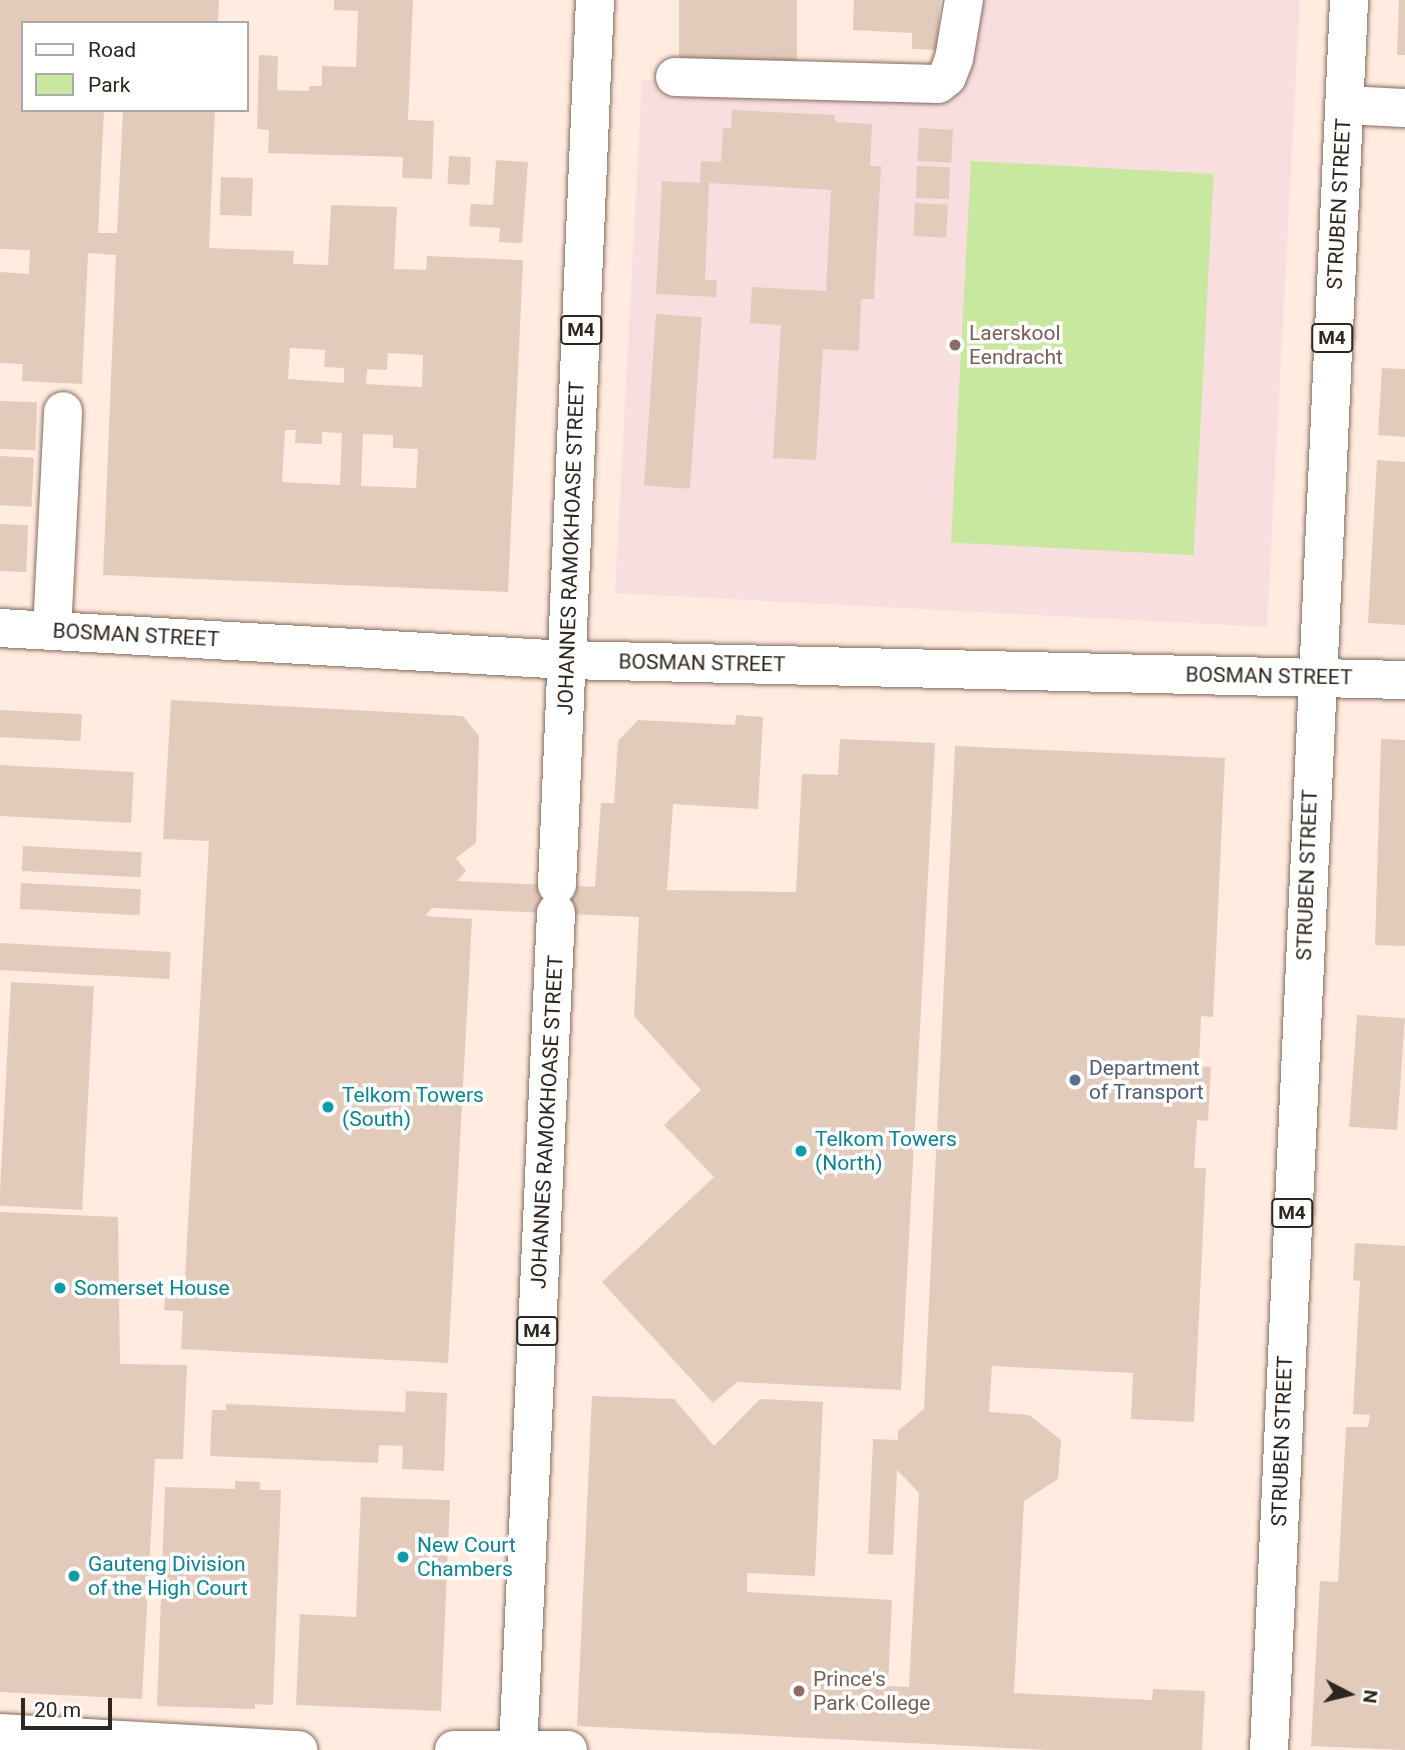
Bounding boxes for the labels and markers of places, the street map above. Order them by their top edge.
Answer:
place label: Laerskool Eendracht [969,320,1063,370]
marker: Laerskool Eendracht [947,337,963,353]
place label: Department of Transport [1089,1055,1204,1105]
marker: Department of Transport [1067,1072,1083,1088]
place label: Telkom Towers (South) [342,1082,484,1132]
marker: Telkom Towers (South) [320,1099,336,1115]
place label: Telkom Towers (North) [815,1126,957,1176]
marker: Telkom Towers (North) [793,1143,809,1159]
place label: Somerset House [74,1275,230,1301]
marker: Somerset House [52,1280,68,1296]
place label: New Court Chambers [417,1532,516,1582]
marker: New Court Chambers [395,1549,411,1565]
place label: Gauteng Division of the High Court [88,1551,248,1601]
marker: Gauteng Division of the High Court [66,1568,82,1584]
place label: Prince's Park College [813,1666,930,1716]
marker: Prince's Park College [791,1683,807,1699]

